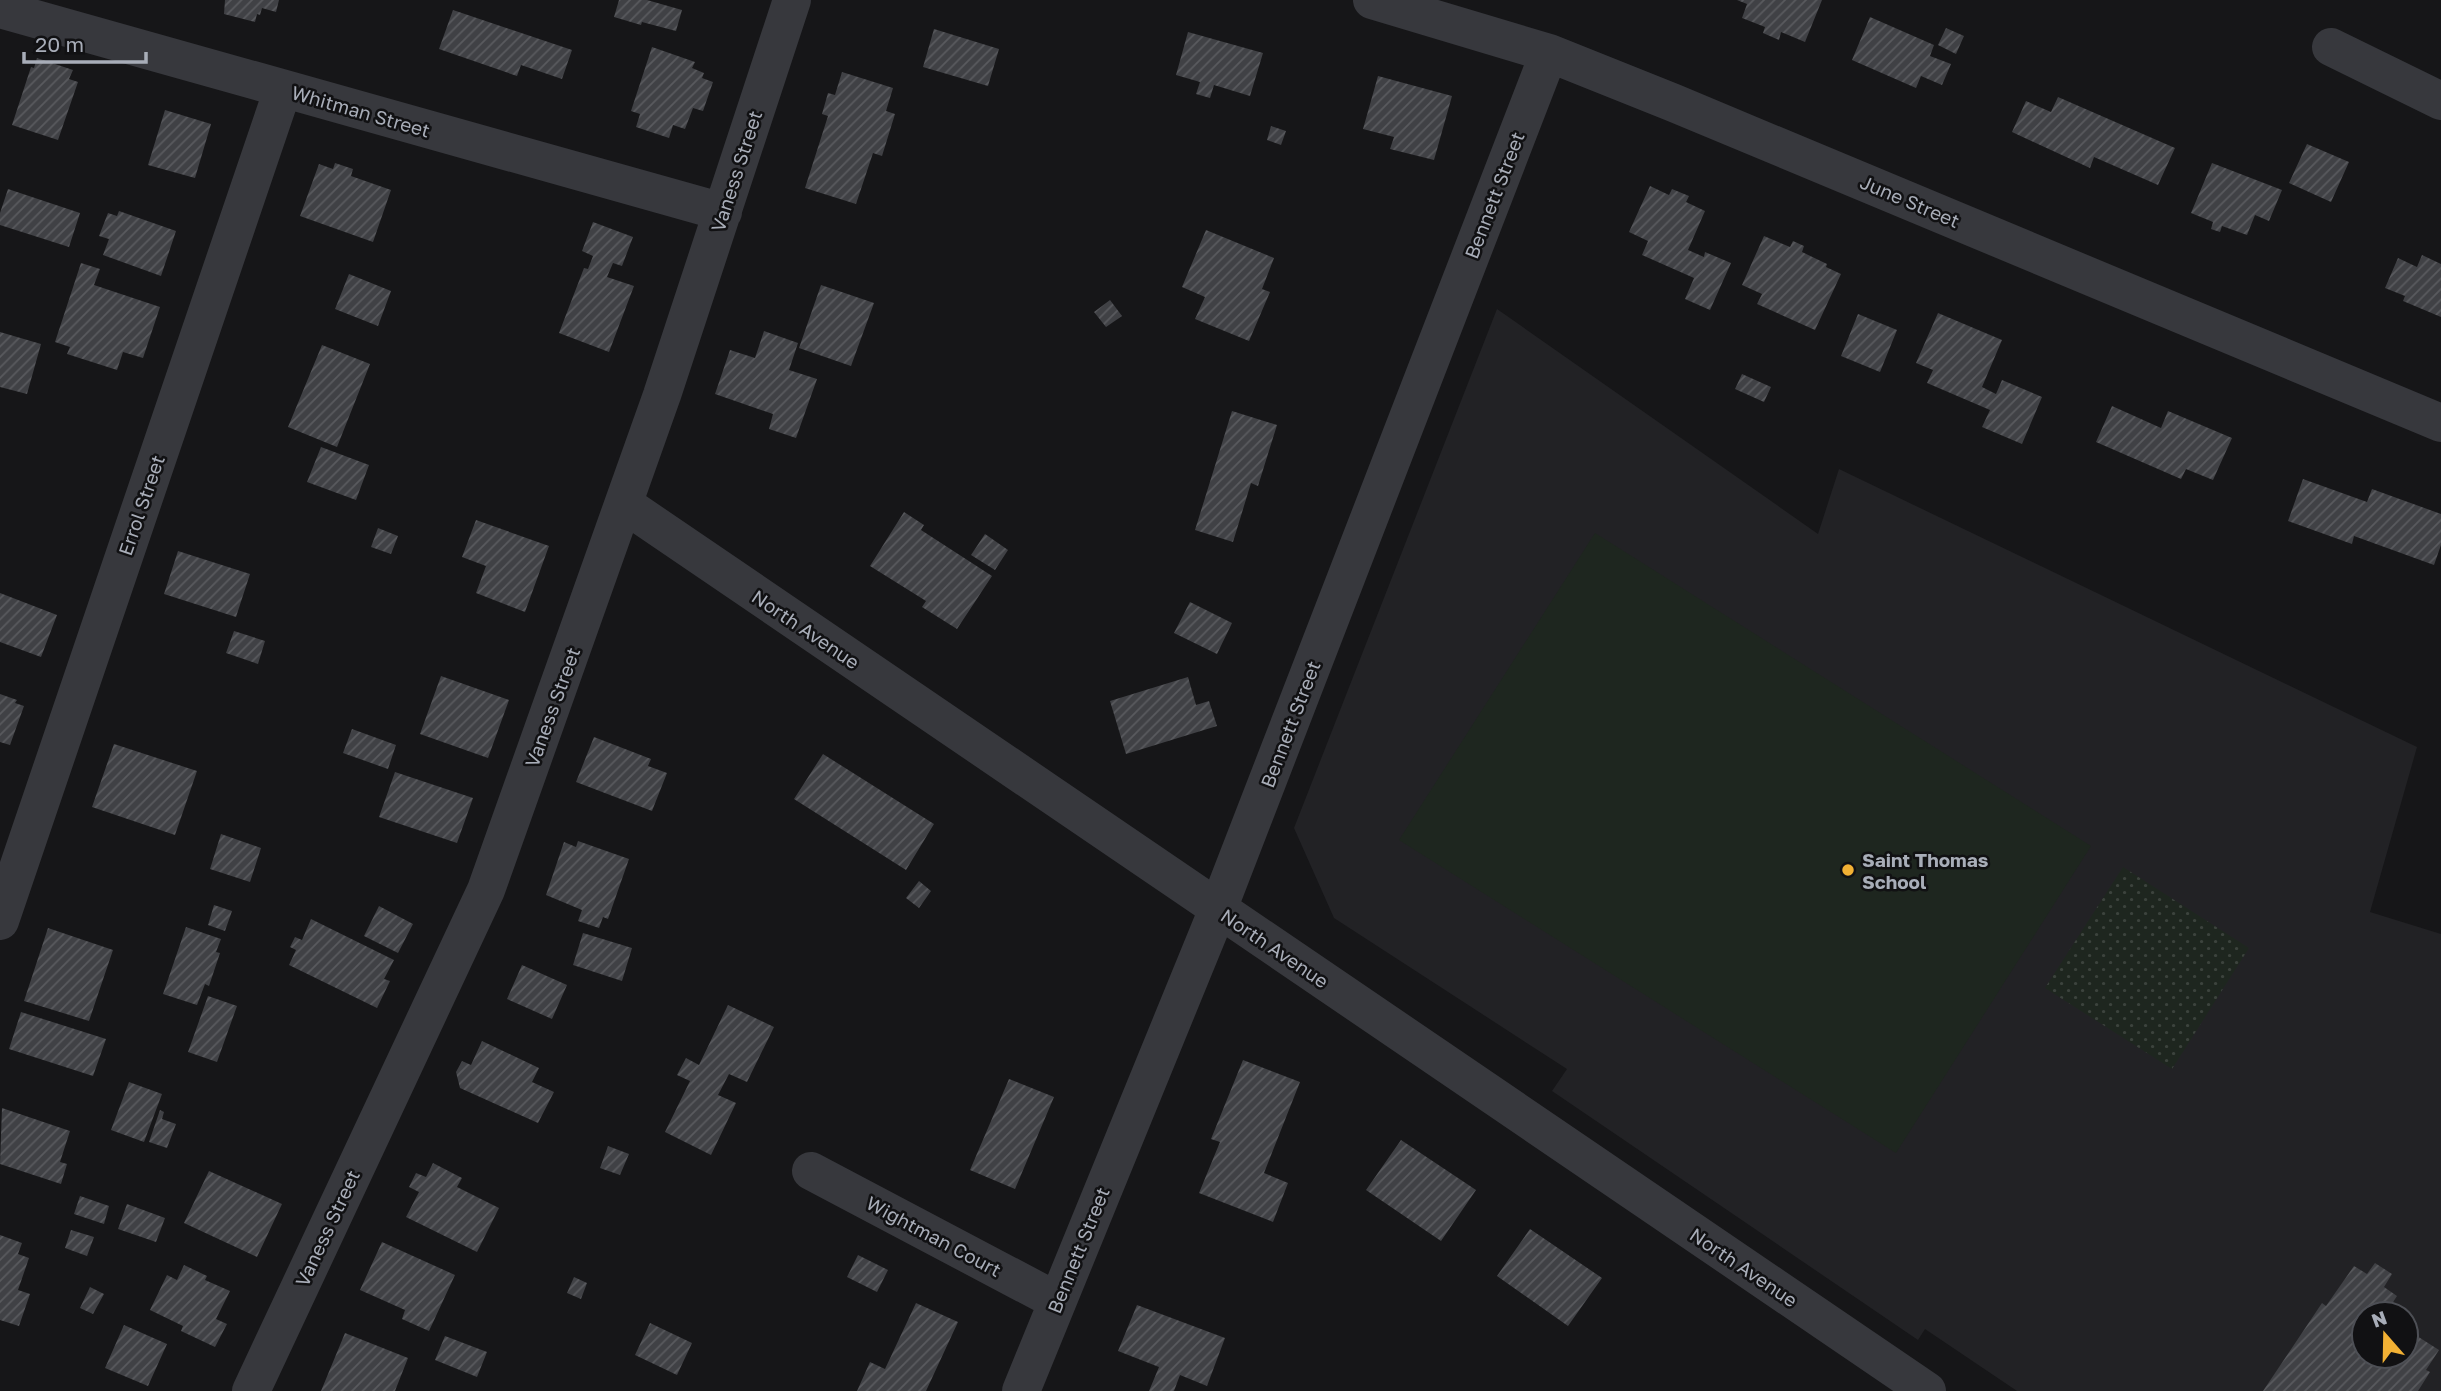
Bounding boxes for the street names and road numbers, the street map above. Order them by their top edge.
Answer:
street label: Whitman Street [289,80,433,142]
street label: Vaness Street [706,107,766,235]
street label: Bennett Street [1459,128,1529,262]
street label: June Street [1857,170,1963,232]
street label: Errol Street [113,452,169,558]
street label: North Avenue [748,585,864,673]
street label: Vaness Street [520,644,584,770]
street label: Bennett Street [1255,657,1325,791]
street label: North Avenue [1217,904,1333,992]
street label: Vaness Street [290,1166,364,1290]
street label: Bennett Street [1042,1184,1114,1316]
street label: Wightman Court [863,1191,1005,1281]
street label: North Avenue [1686,1223,1802,1311]

